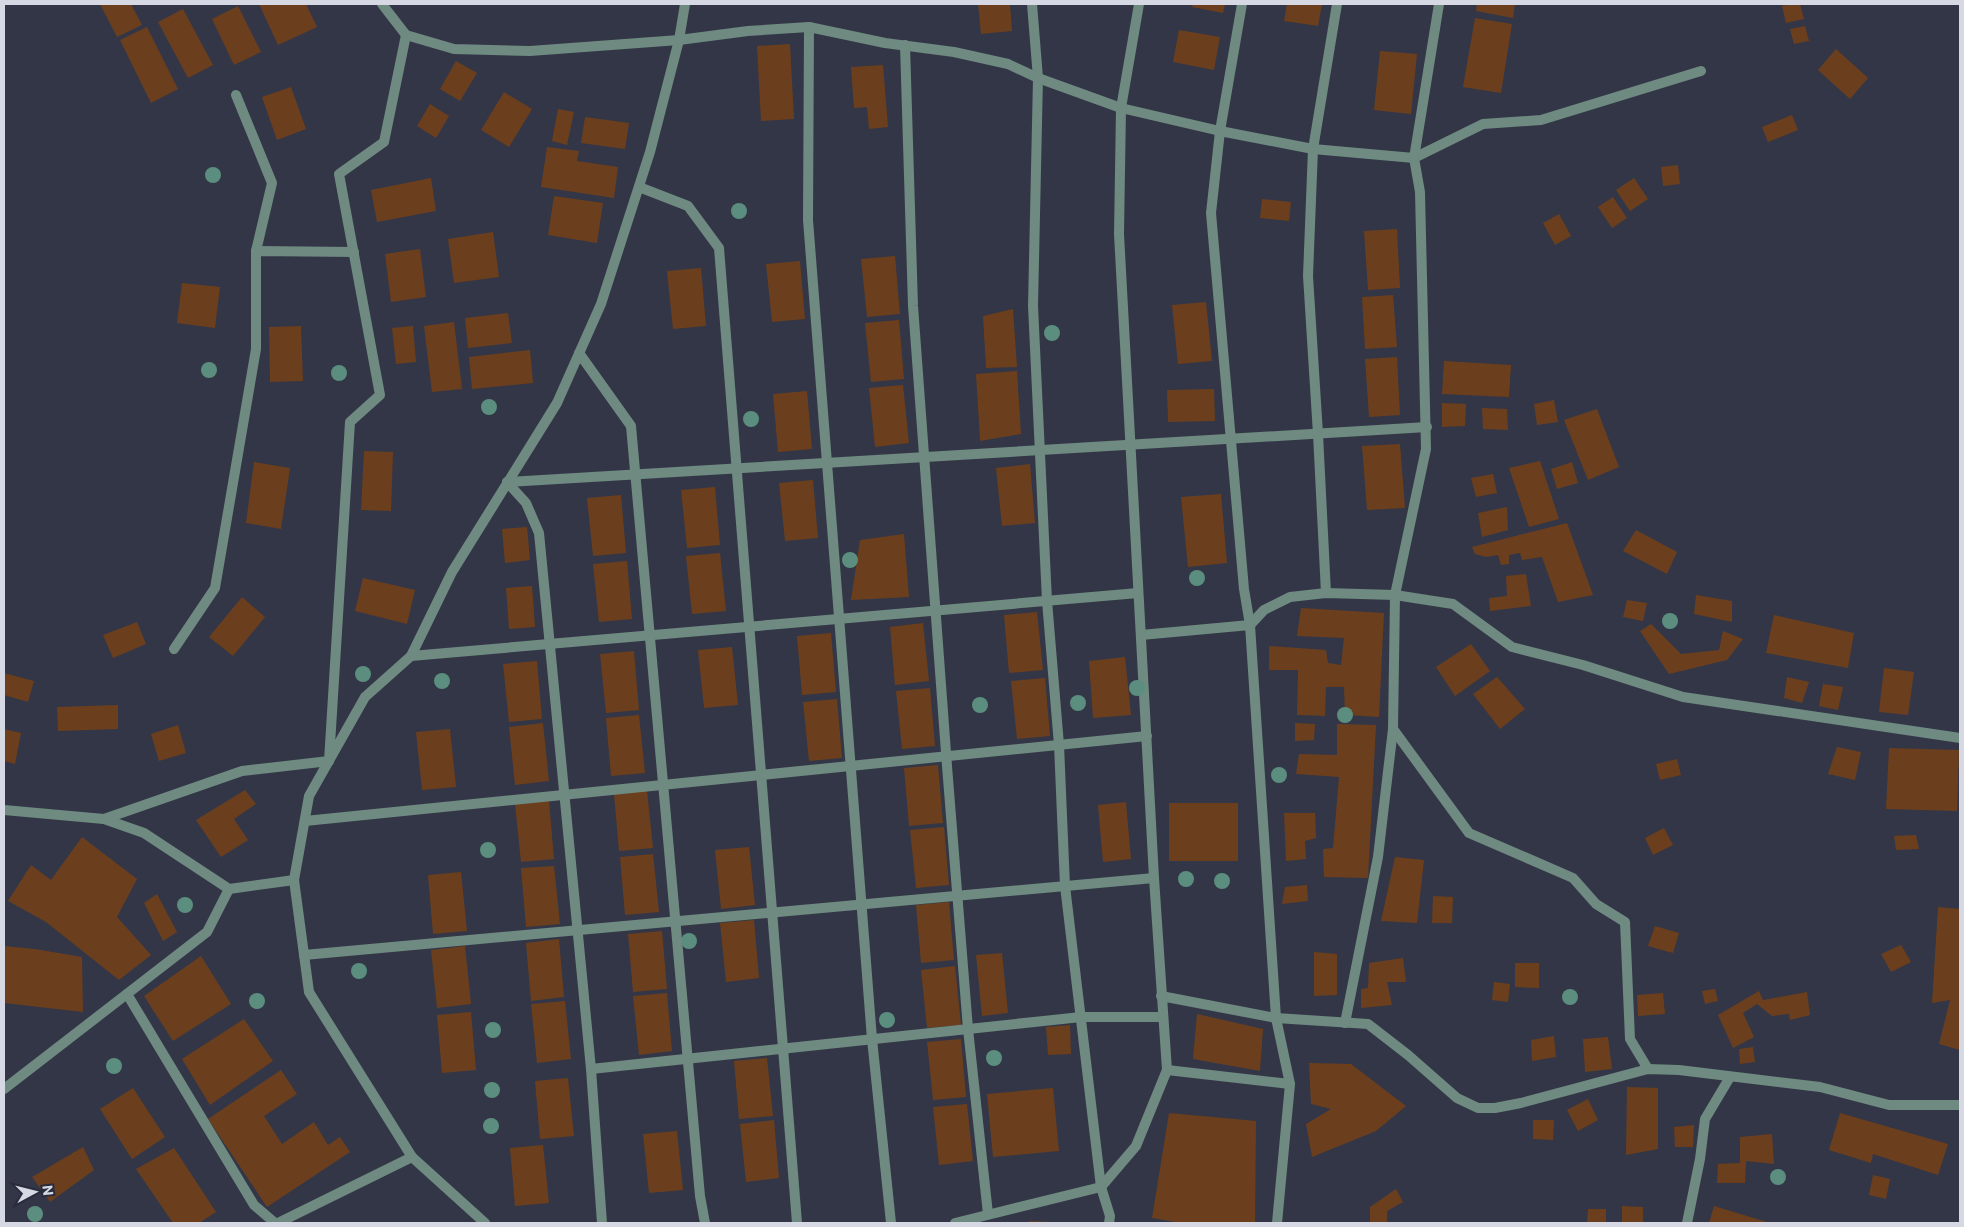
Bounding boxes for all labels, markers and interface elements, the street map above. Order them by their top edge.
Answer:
north arrow [10,1167,60,1217]
text: N [39,1184,57,1197]

